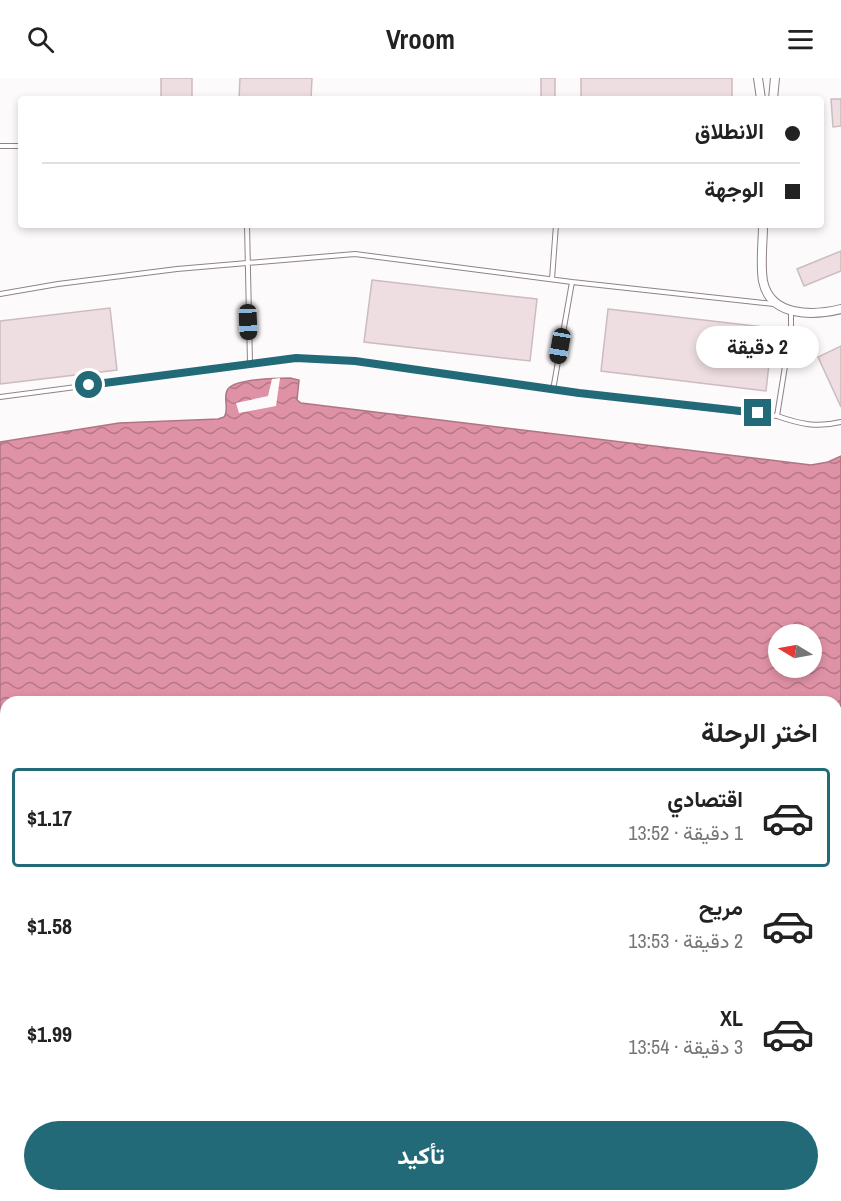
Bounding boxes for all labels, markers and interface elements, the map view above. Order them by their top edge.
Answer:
text: Vroom [386,21,455,57]
icon: search [24,23,57,56]
icon: menu [784,23,817,56]
text: الانطلاق [695,116,764,146]
text: الوجهة [704,174,764,204]
car [238,304,258,340]
callout: 2 دقيقة [696,326,819,368]
car [548,327,572,365]
text: 2 دقيقة [727,333,788,360]
route start [75,371,102,398]
route end [744,399,771,426]
north arrow [768,624,822,678]
map controls [768,624,822,678]
text: اختر الرحلة [701,714,818,750]
text: اقتصادي [667,784,743,814]
icon: car [761,791,815,845]
text: $1.17 [27,803,72,833]
text: 1 دقيقة · 13:52 [628,819,743,846]
text: مريح [699,892,743,922]
icon: car [761,899,815,953]
text: $1.58 [27,911,72,941]
text: 2 دقيقة · 13:53 [628,927,743,954]
text: XL [720,1003,743,1033]
icon: car [761,1007,815,1061]
text: $1.99 [27,1019,72,1049]
text: 3 دقيقة · 13:54 [628,1033,743,1060]
button: تأكيد [24,1121,818,1190]

